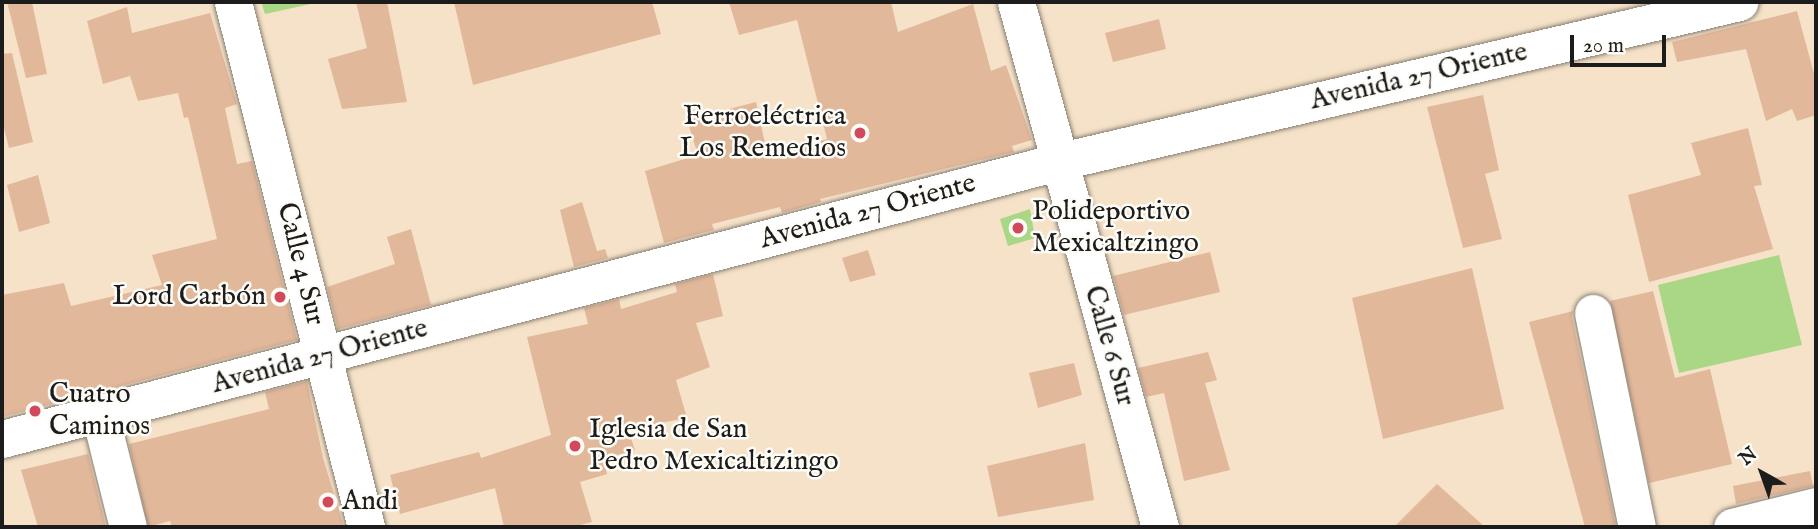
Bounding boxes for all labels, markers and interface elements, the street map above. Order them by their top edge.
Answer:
scale bar [1573,21,1669,65]
text: 20 m [1583,33,1624,60]
street label: Avenida 27 Oriente [1307,36,1531,118]
place label: Ferroeléctrica Los Remedios [679,100,846,166]
marker: Ferroeléctrica Los Remedios [852,125,868,141]
street label: Avenida 27 Oriente [756,167,980,257]
place label: Polideportivo Mexicaltzingo [1032,195,1199,261]
street label: Calle 4 Sur [269,199,331,329]
marker: Polideportivo Mexicaltzingo [1010,220,1026,236]
place label: Lord Carbón [112,280,266,314]
street label: Calle 6 Sur [1076,282,1142,410]
marker: Lord Carbón [272,289,288,305]
street label: Avenida 27 Oriente [208,312,432,402]
place label: Cuatro Caminos [49,378,150,444]
marker: Cuatro Caminos [27,403,43,419]
place label: Iglesia de San Pedro Mexicaltizingo [589,413,838,479]
marker: Iglesia de San Pedro Mexicaltizingo [567,438,583,454]
north arrow [1727,438,1797,508]
text: N [1734,442,1763,471]
place label: Andi [342,485,398,519]
marker: Andi [320,494,336,510]

